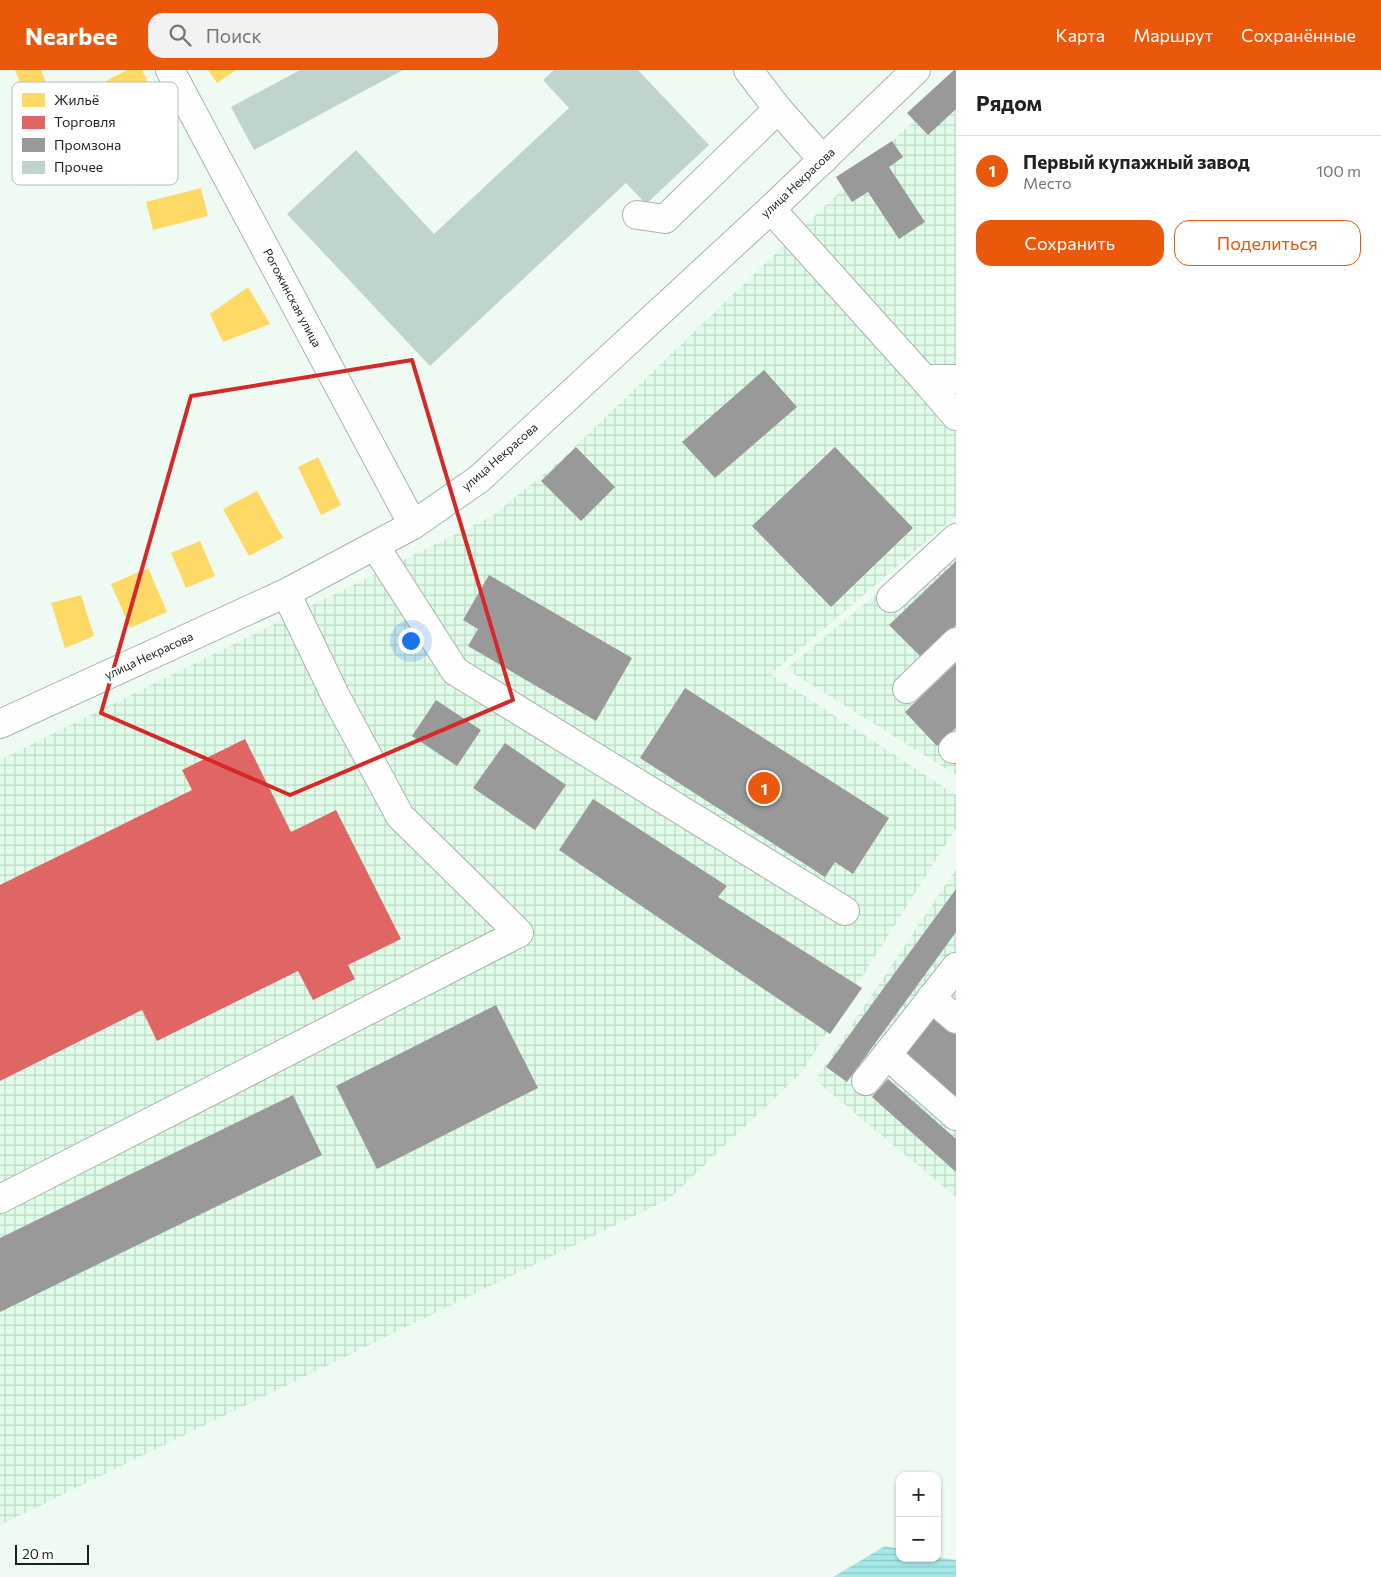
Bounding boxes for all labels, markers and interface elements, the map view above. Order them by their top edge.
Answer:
search box [148,13,498,58]
text: Nearbee [25,21,118,50]
icon: search [166,21,194,49]
text: Поиск [206,24,262,47]
text: Карта [1056,24,1105,46]
text: Маршрут [1133,24,1213,46]
text: Сохранённые [1241,24,1356,46]
legend [12,82,178,185]
text: Рядом [976,90,1042,115]
text: Жильё [54,91,99,108]
text: Торговля [54,113,116,130]
text: Промзона [54,136,121,153]
street label: улица Некрасова [758,144,837,220]
text: Первый купажный завод [1023,150,1250,173]
text: Прочее [54,158,103,175]
text: 1 [988,161,996,180]
text: 100 m [1316,161,1361,180]
text: Место [1023,173,1072,192]
button: Сохранить [976,220,1164,266]
button: Поделиться [1174,220,1361,266]
street label: Рогожинская улица [261,246,325,349]
street label: улица Некрасова [459,420,540,493]
your location [398,628,424,654]
street label: улица Некрасова [102,629,195,682]
pin: 1 [748,769,780,807]
map controls [896,1472,941,1562]
button: + [896,1472,941,1517]
button: − [896,1517,941,1562]
scale bar [15,1542,89,1565]
text: 20 m [22,1545,54,1562]

